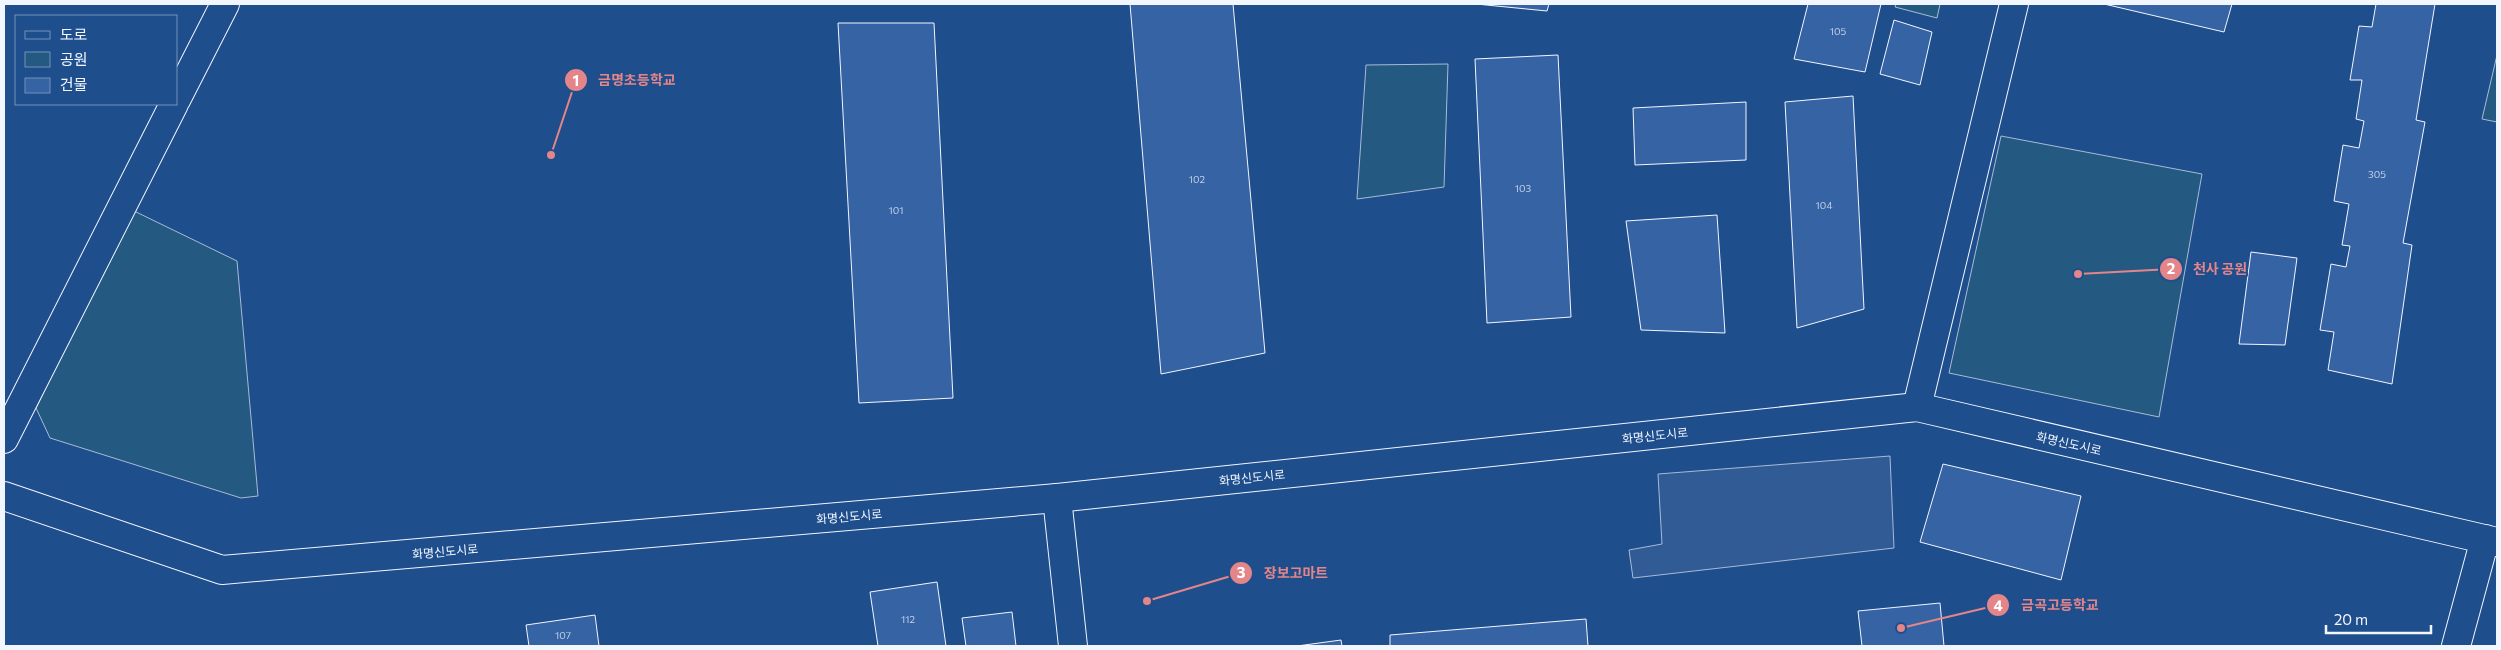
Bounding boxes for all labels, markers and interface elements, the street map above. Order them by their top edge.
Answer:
legend [15,15,178,105]
text: 도로 [60,25,88,43]
house number: 105 [1830,25,1847,37]
text: 공원 [60,50,88,68]
callout: 금명초등학교 [564,66,686,95]
text: 1 [573,71,579,89]
text: 금명초등학교 [598,71,676,88]
text: 건물 [60,75,88,93]
house number: 305 [2368,168,2386,180]
house number: 102 [1189,173,1206,185]
house number: 103 [1515,182,1532,194]
house number: 104 [1816,199,1832,211]
house number: 101 [888,204,904,216]
callout: 천사 공원 [2158,254,2257,283]
text: 2 [2167,259,2175,277]
text: 천사 공원 [2193,260,2247,277]
street label: 화명신도시로 [1621,425,1689,445]
street label: 화명신도시로 [2035,429,2103,457]
street label: 화명신도시로 [1218,467,1286,487]
street label: 화명신도시로 [815,506,883,526]
street label: 화명신도시로 [411,541,479,561]
callout: 장보고마트 [1228,558,1338,587]
text: 3 [1237,563,1246,581]
text: 장보고마트 [1264,564,1328,581]
callout: 금곡고등학교 [1986,591,2108,620]
text: 4 [1993,596,2003,614]
text: 금곡고등학교 [2021,596,2099,613]
scale bar [2326,602,2431,634]
text: 20 m [2334,610,2368,628]
house number: 112 [901,613,915,625]
house number: 107 [555,629,571,641]

